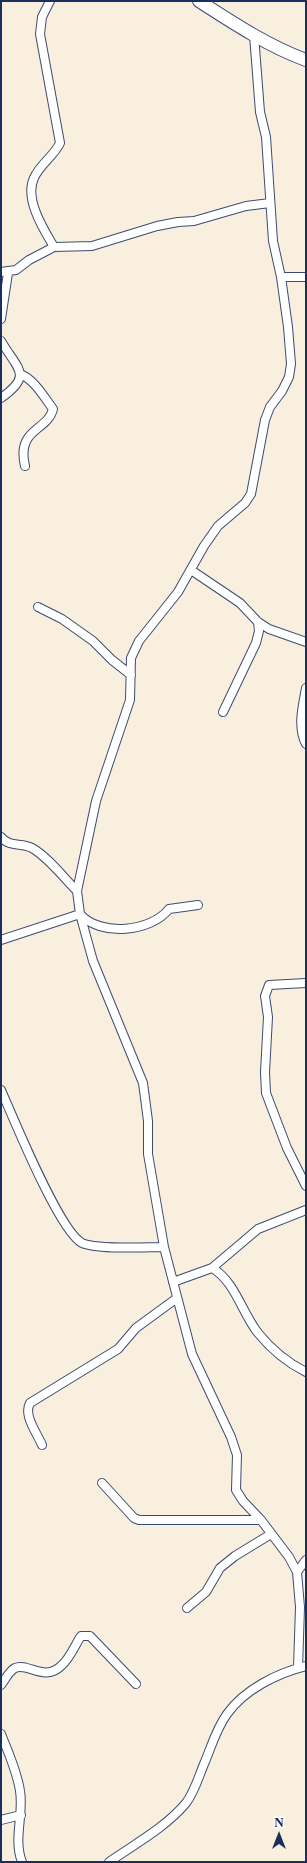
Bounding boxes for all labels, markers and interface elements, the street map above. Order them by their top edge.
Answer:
north arrow [259,1815,299,1855]
text: N [274,1816,284,1830]

